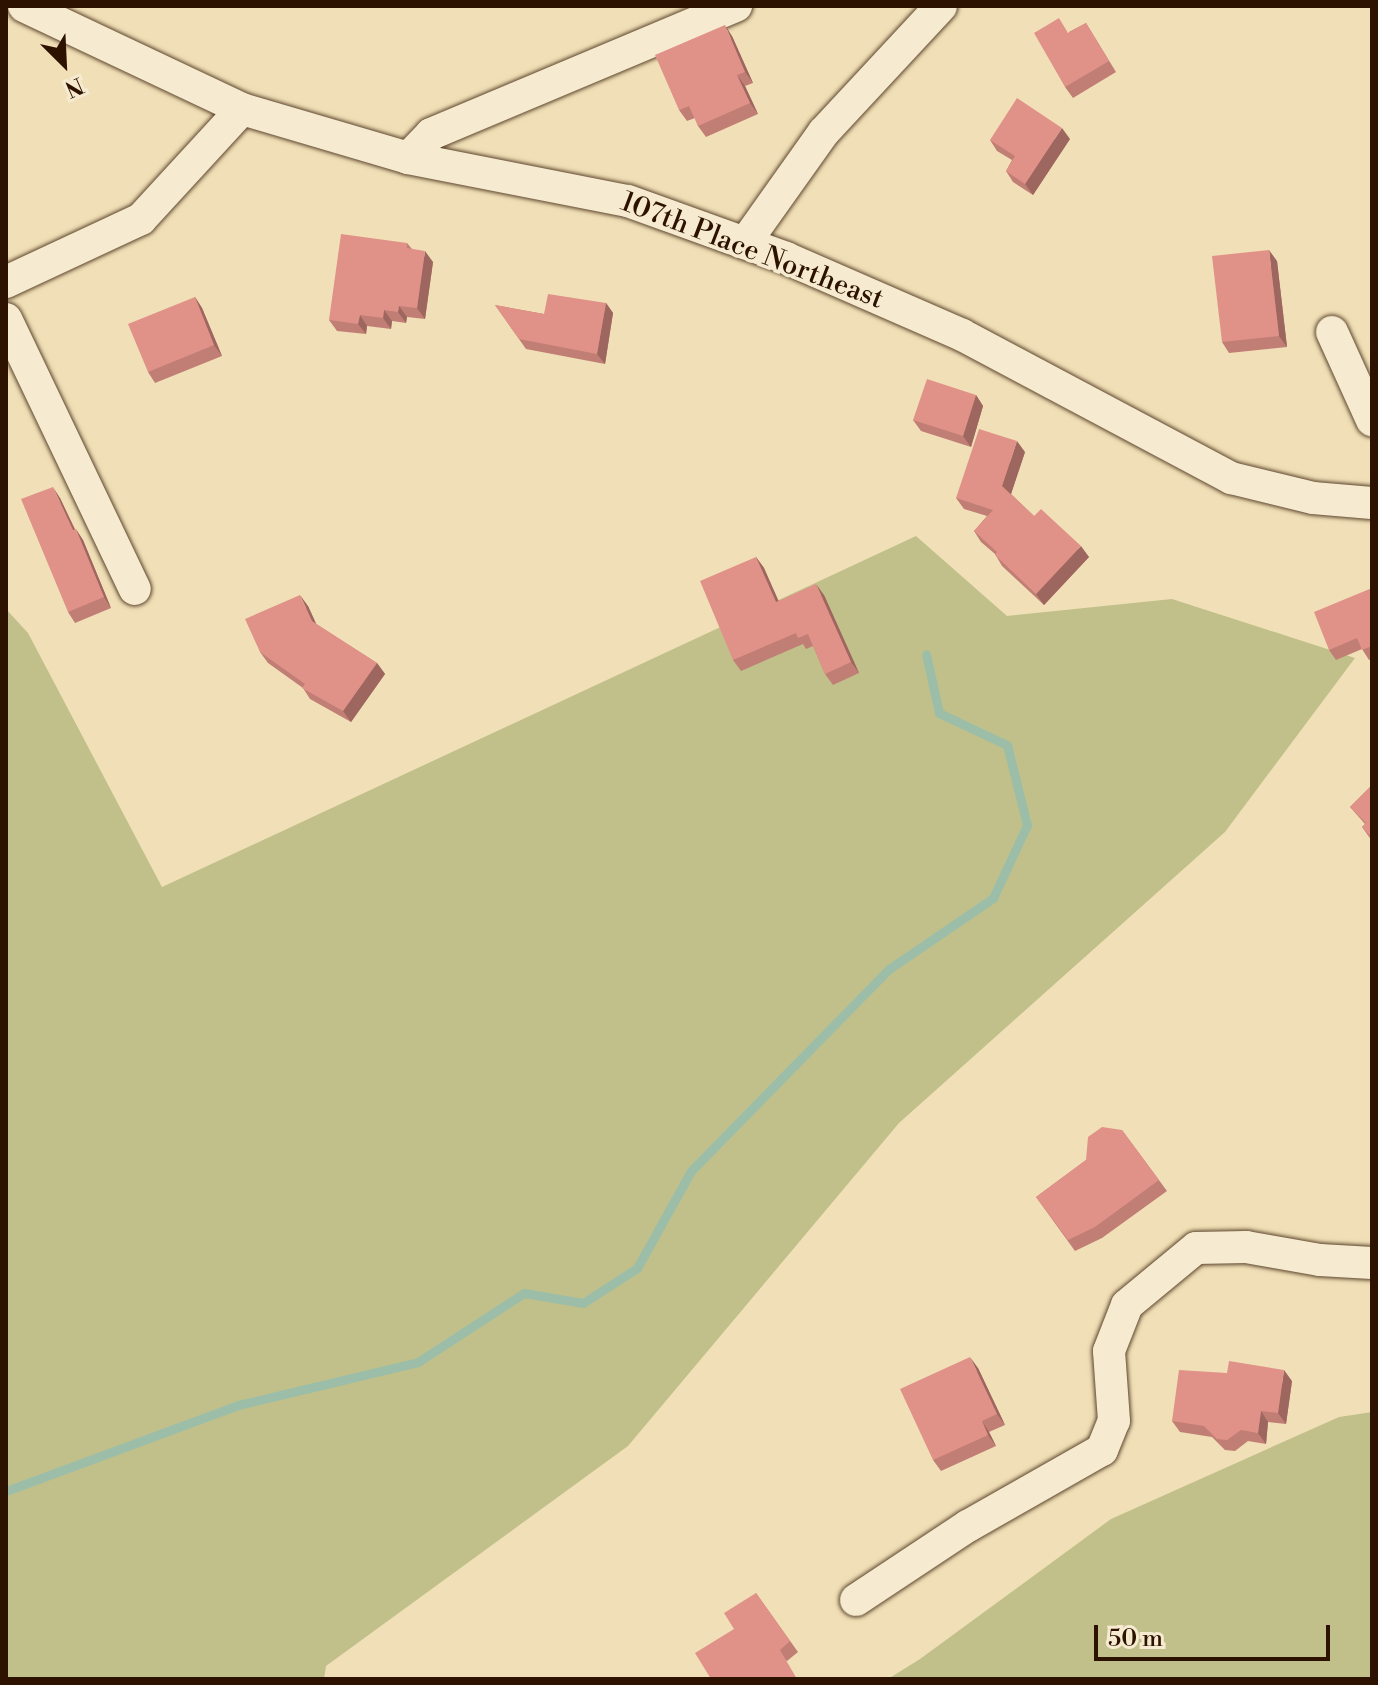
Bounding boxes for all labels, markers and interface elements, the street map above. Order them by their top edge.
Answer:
north arrow [24,24,104,104]
text: N [61,71,87,102]
street label: 107th Place Northeast [616,185,888,317]
scale bar [1098,1609,1334,1659]
text: 50 m [1108,1624,1163,1654]

